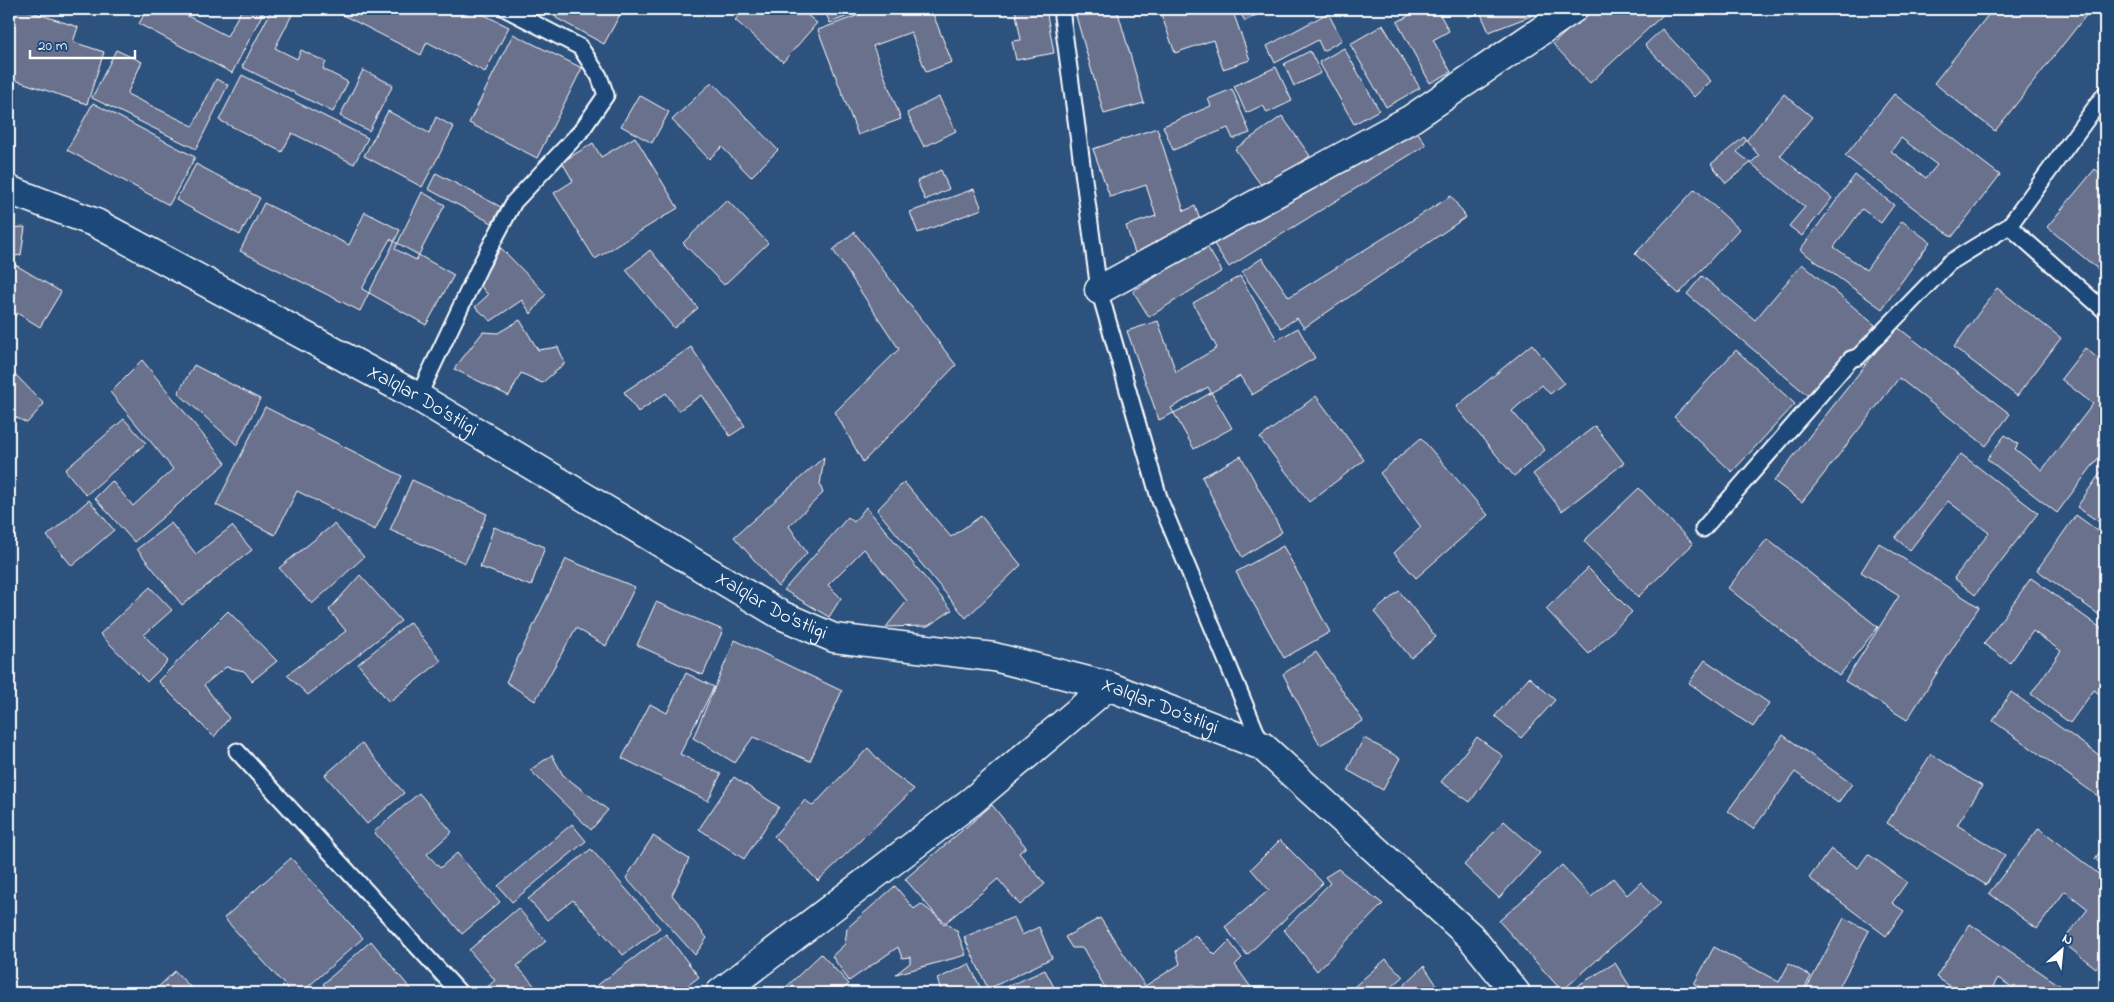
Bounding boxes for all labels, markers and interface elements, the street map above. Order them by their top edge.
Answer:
scale bar [30,28,135,60]
text: 20 m [38,35,68,57]
street label: Xalqlar Do’stligi [362,358,483,444]
street label: Xalqlar Do’stligi [710,564,832,648]
street label: Xalqlar Do’stligi [1098,670,1223,742]
north arrow [2036,924,2086,974]
text: N [2058,928,2076,951]

